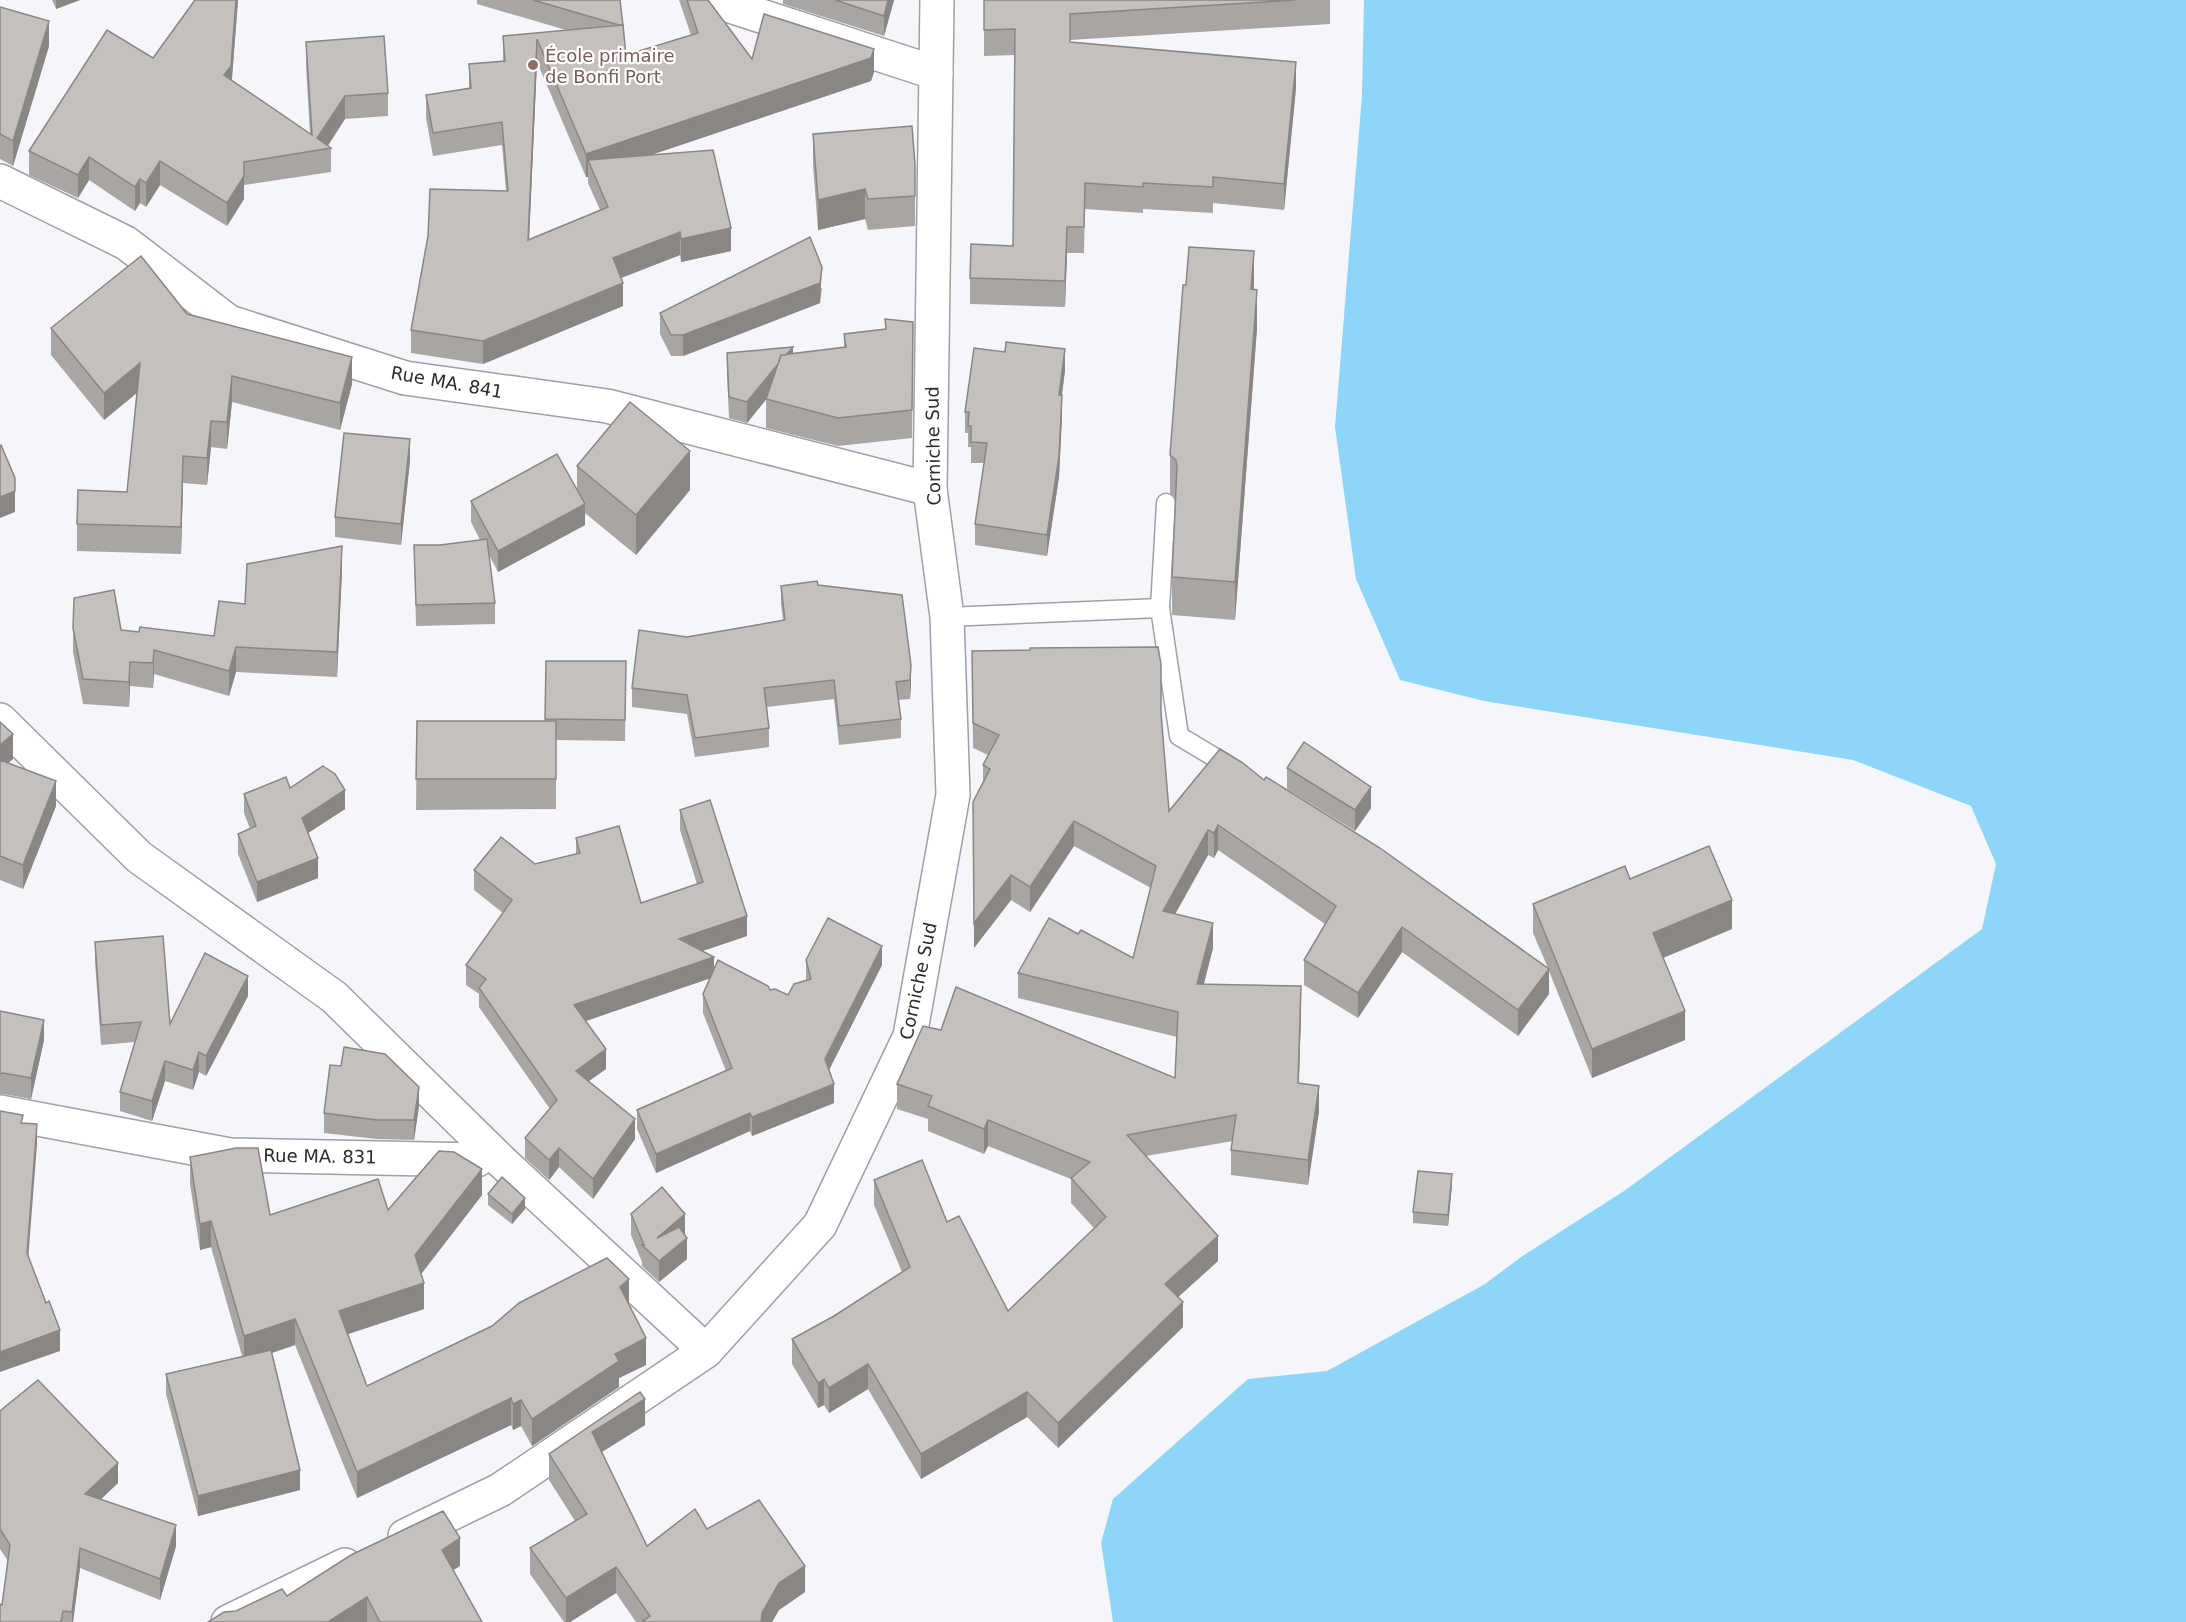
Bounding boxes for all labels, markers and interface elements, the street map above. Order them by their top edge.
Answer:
place label: École primaire de Bonfi Port [545,45,675,87]
marker: École primaire de Bonfi Port [526,58,540,72]
street label: Rue MA. 841 [389,362,505,402]
street label: Corniche Sud [921,386,945,506]
street label: Corniche Sud [895,920,941,1042]
street label: Rue MA. 831 [263,1145,377,1167]

